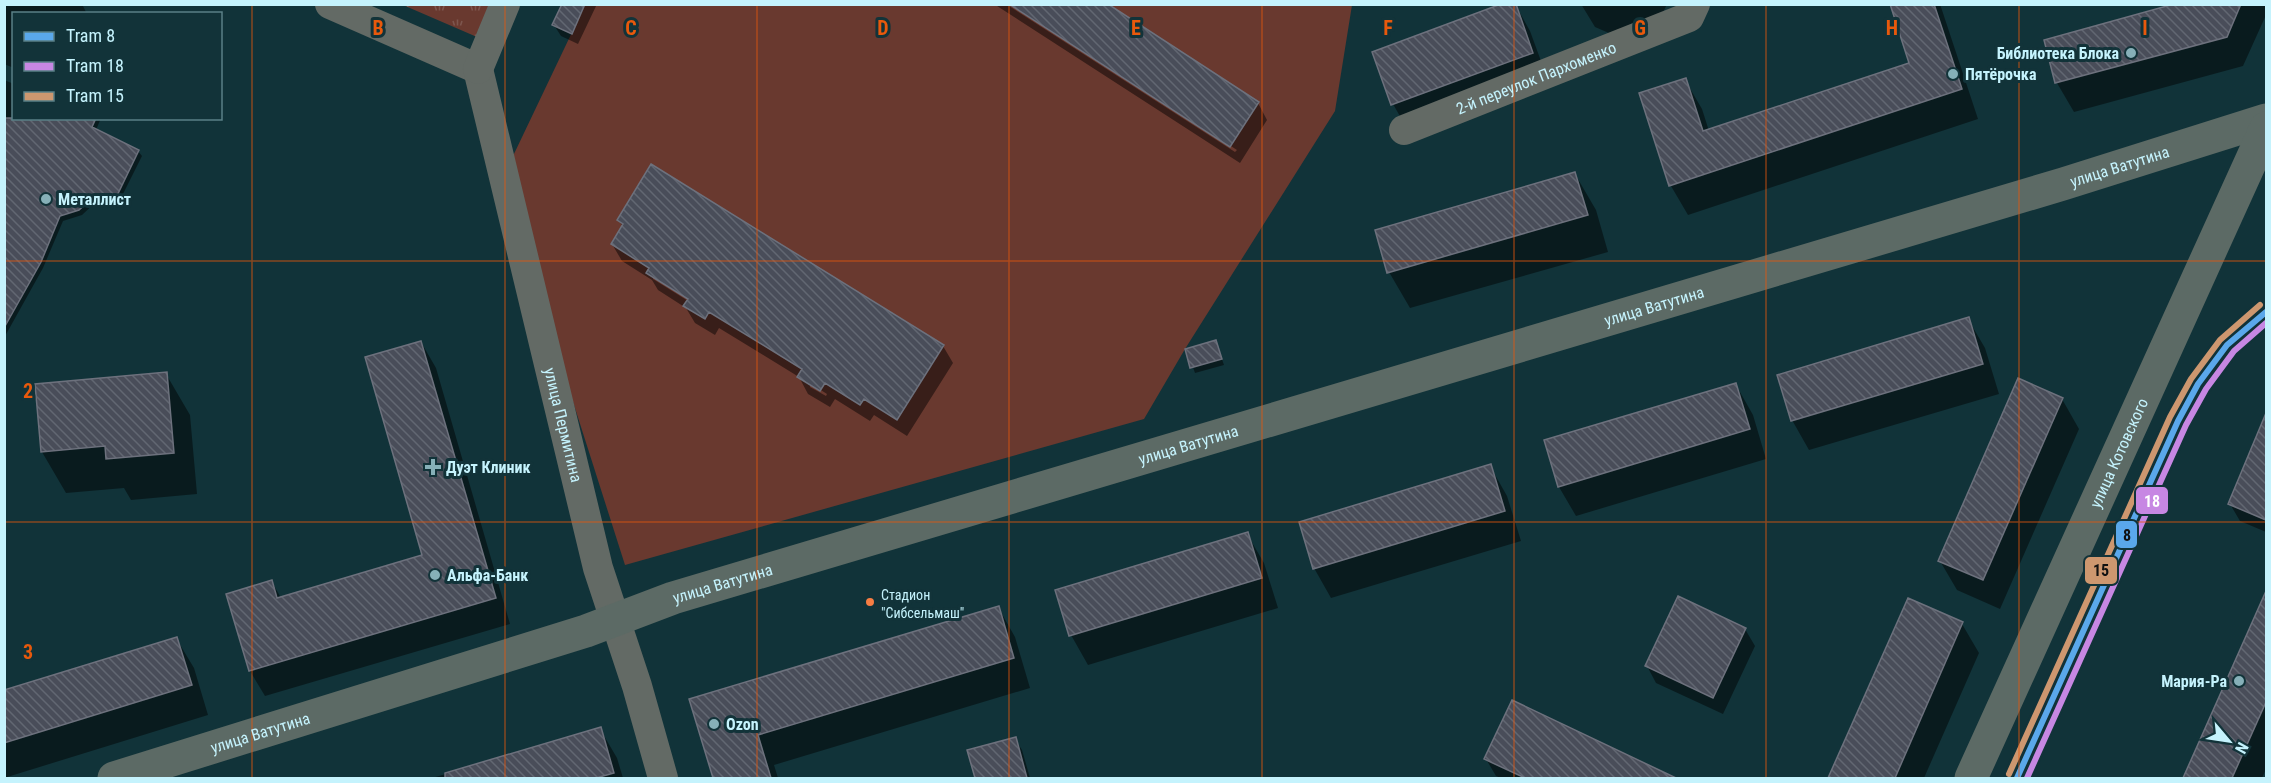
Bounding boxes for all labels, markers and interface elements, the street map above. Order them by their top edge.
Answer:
legend [12,12,222,120]
text: B [372,16,384,40]
text: C [625,16,637,40]
text: D [877,16,889,40]
text: E [1131,16,1141,40]
text: F [1383,16,1393,40]
text: G [1634,16,1646,40]
text: H [1886,16,1898,40]
text: I [2142,16,2148,40]
text: Tram 8 [66,25,115,46]
street label: 2-й переулок Пархоменко [1453,38,1619,118]
place label: Библиотека Блока [1997,44,2119,63]
marker: Библиотека Блока [2124,46,2138,60]
text: Tram 18 [66,55,124,76]
place label: Пятёрочка [1965,65,2037,84]
marker: Пятёрочка [1946,67,1960,81]
text: Tram 15 [66,85,124,106]
street label: улица Ватутина [2068,142,2172,191]
place label: Металлист [58,190,131,209]
marker: Металлист [39,192,53,206]
street label: улица Ватутина [1602,282,1706,330]
street label: улица Пермитина [540,366,586,484]
text: 2 [23,379,33,403]
street label: улица Котовского [2086,395,2152,511]
street label: улица Ватутина [1136,421,1240,469]
marker: Дуэт Клиник [424,458,442,476]
place label: Дуэт Клиник [446,458,531,477]
line badge: 18 [2135,486,2169,515]
text: 18 [2144,492,2160,511]
line badge: 8 [2115,520,2138,549]
text: 8 [2123,526,2131,545]
line badge: 15 [2084,556,2118,585]
street label: улица Ватутина [671,560,775,608]
text: 15 [2093,561,2109,580]
place label: Альфа-Банк [447,566,528,585]
marker: Альфа-Банк [428,568,442,582]
place label: Стадион "Сибсельмаш" [881,587,964,621]
marker: Стадион "Сибсельмаш" [864,596,876,608]
text: 3 [23,640,33,664]
place label: Мария-Ра [2161,672,2227,691]
marker: Мария-Ра [2232,674,2246,688]
street label: улица Ватутина [208,709,312,757]
north arrow [2199,711,2259,771]
place label: Ozon [726,715,759,734]
marker: Ozon [707,717,721,731]
text: N [2231,739,2252,757]

